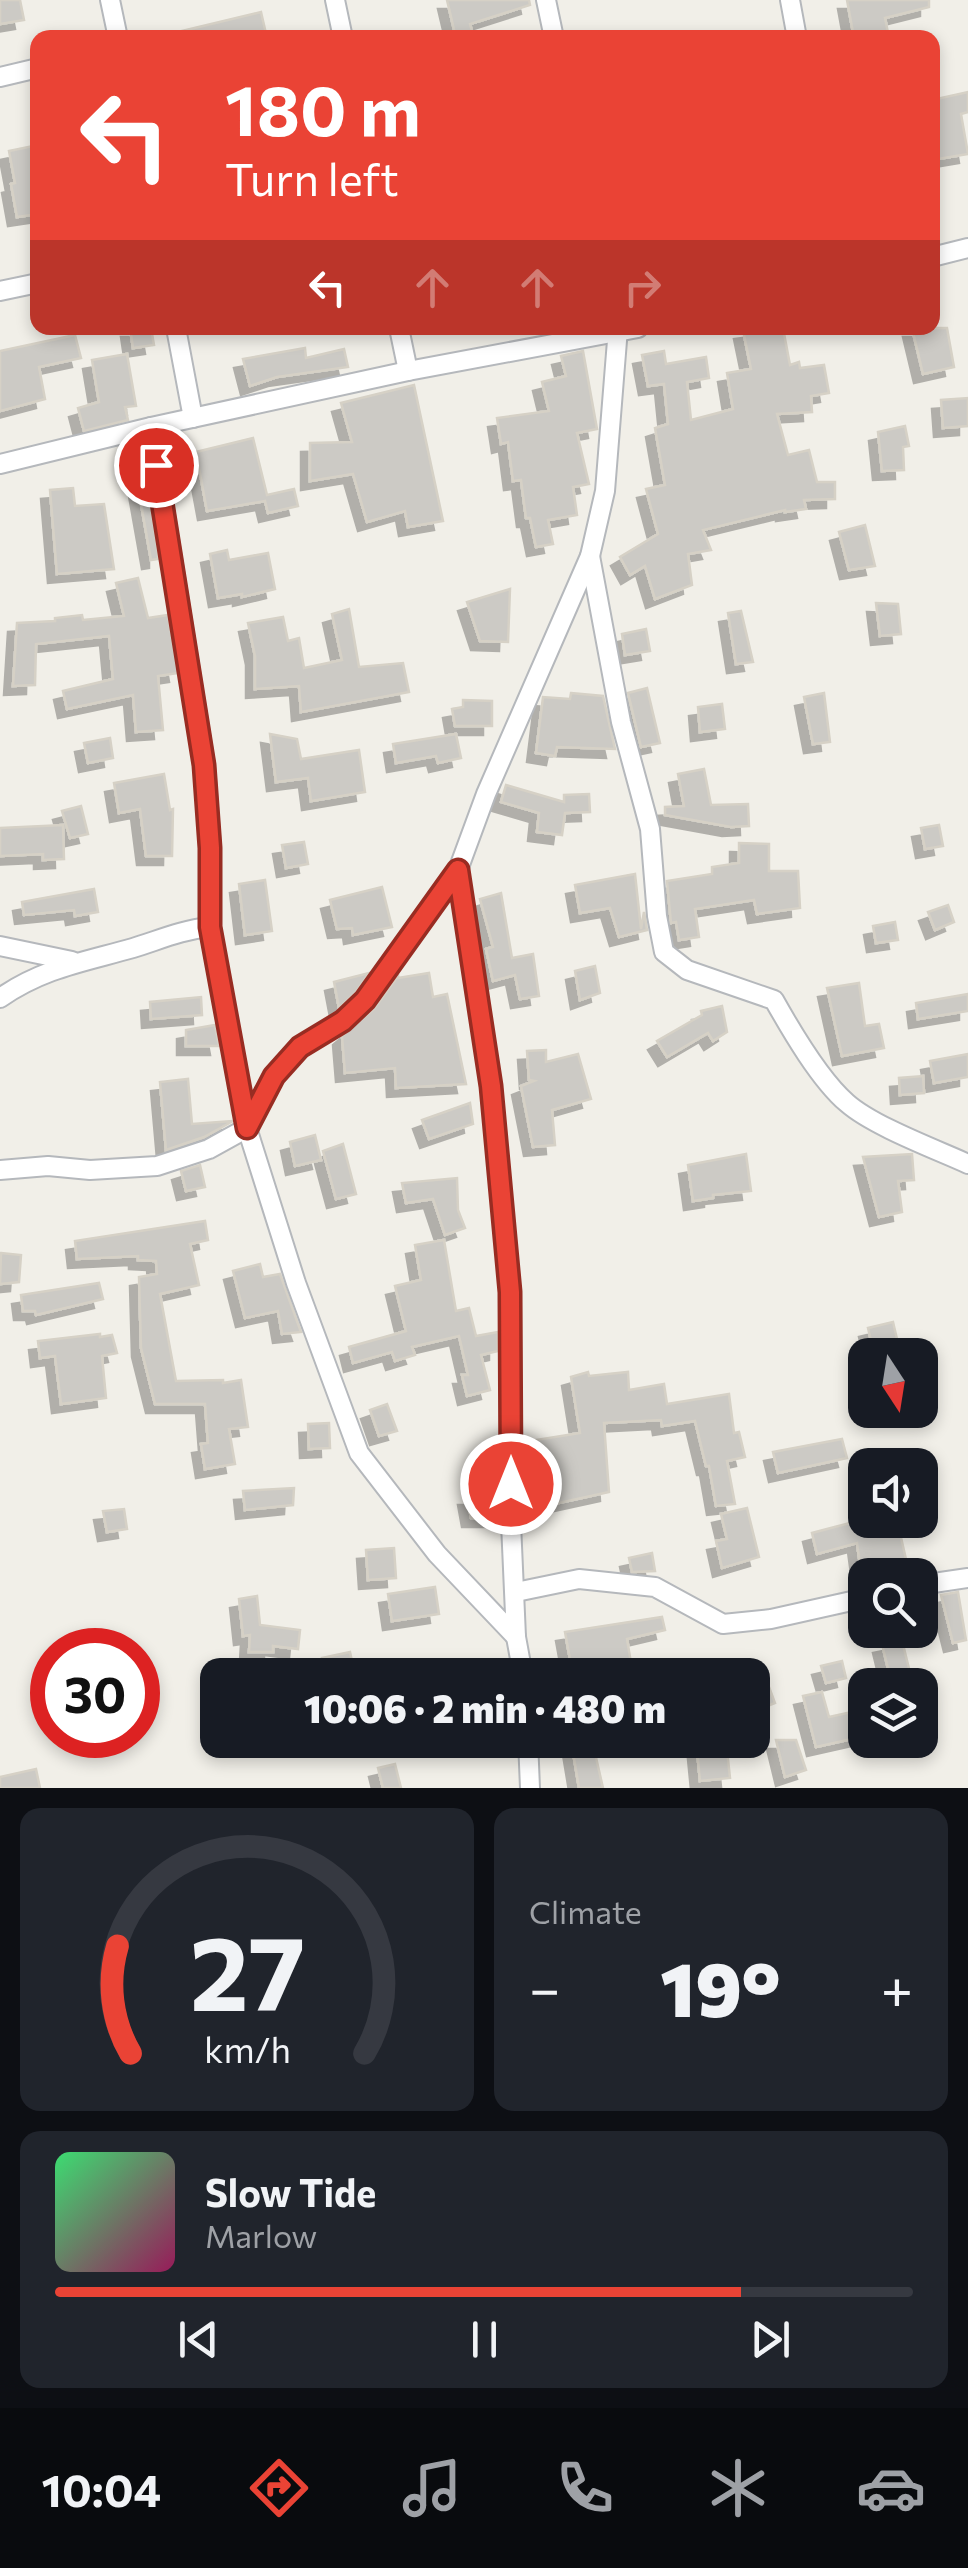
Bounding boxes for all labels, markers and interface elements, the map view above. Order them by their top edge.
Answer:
text: 180 m [225,65,421,150]
icon: left [60,70,190,200]
text: Turn left [225,150,399,205]
icon: left [300,260,355,315]
icon: ahead [405,260,460,315]
icon: ahead [510,260,565,315]
icon: right [615,260,670,315]
pin [114,423,199,508]
icon: arrive [129,438,184,493]
north arrow [848,1338,938,1428]
map controls [848,1338,938,1758]
position arrow [459,1432,563,1536]
button: sound [848,1448,938,1538]
button: search [848,1558,938,1648]
speed limit sign: 30 [30,1628,160,1758]
button: layers [848,1668,938,1758]
text: 10:06 · 2 min · 480 m [304,1684,666,1731]
text: Climate [529,1891,642,1931]
text: 27 [189,1905,305,2032]
text: 19° [660,1941,781,2032]
text: − [529,1953,560,2020]
text: + [881,1953,913,2020]
text: km/h [204,2027,290,2070]
text: Slow Tide [205,2168,376,2215]
text: Marlow [205,2215,317,2255]
icon: previous [171,2312,226,2367]
icon: pause [457,2312,512,2367]
icon: next [743,2312,798,2367]
icon: directions [244,2453,314,2523]
icon: music [397,2453,467,2523]
icon: phone [550,2453,620,2523]
icon: climate [703,2453,773,2523]
icon: car [856,2453,926,2523]
text: 10:04 [42,2461,161,2516]

